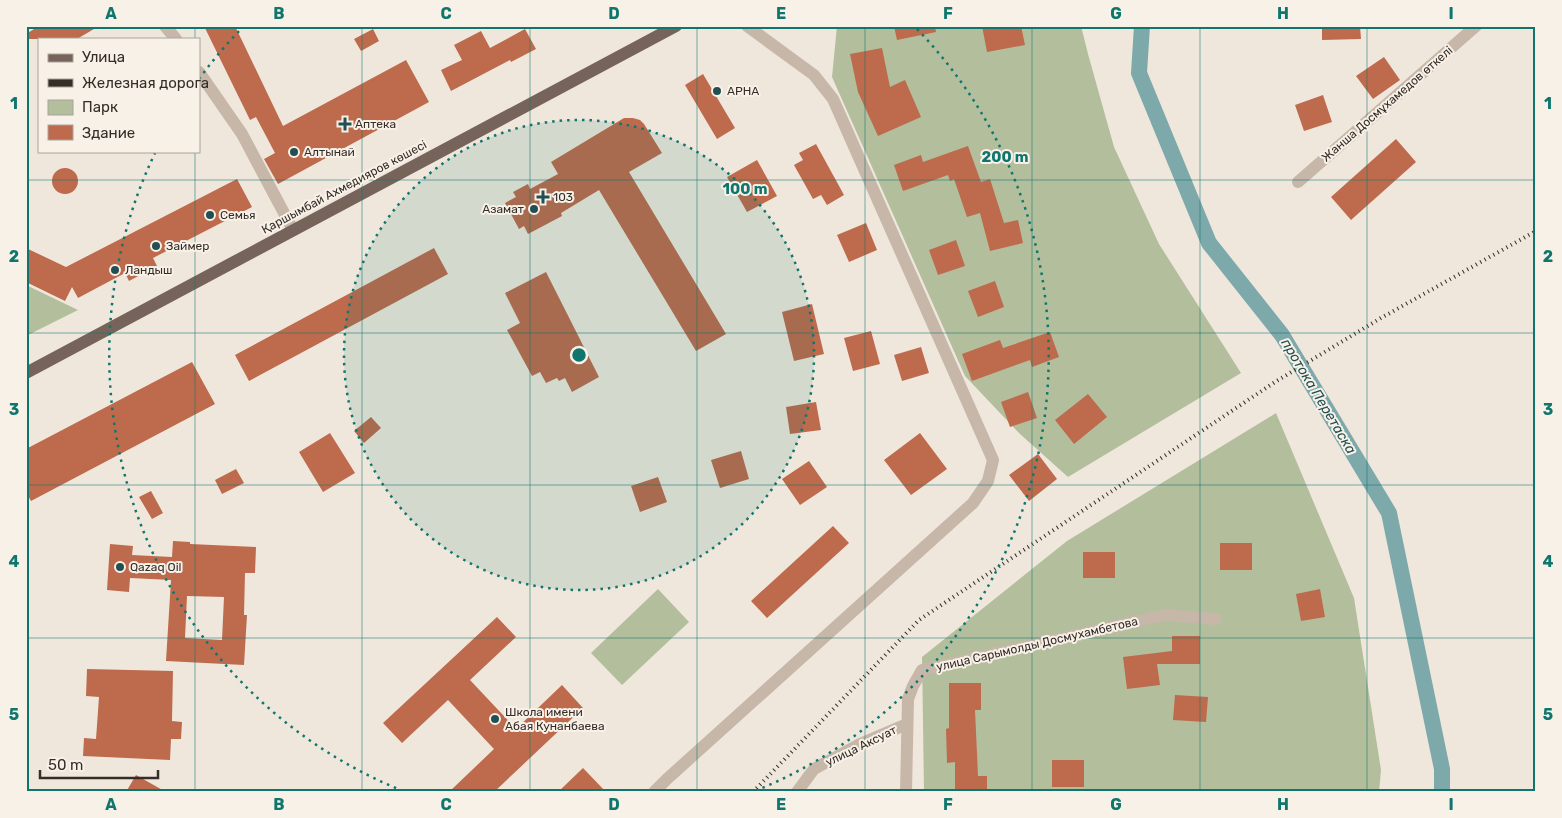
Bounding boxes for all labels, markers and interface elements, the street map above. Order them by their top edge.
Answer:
text: A [105,4,117,23]
text: B [273,4,285,23]
text: C [440,4,452,23]
text: D [608,4,620,23]
text: E [776,4,786,23]
text: F [943,4,953,23]
text: G [1110,4,1122,23]
text: H [1277,4,1289,23]
text: I [1448,4,1454,23]
legend [38,38,200,152]
street label: Жанша Досмұхамедов өткелі [1319,43,1455,165]
text: Улица [82,48,125,66]
text: Железная дорога [82,74,209,92]
place label: АРНА [727,84,759,98]
marker: АРНА [711,85,723,97]
text: 1 [10,94,18,113]
text: 1 [1544,94,1552,113]
text: Парк [82,98,118,116]
place label: Аптека [355,117,396,131]
marker: Аптека [339,118,351,130]
text: Здание [82,124,135,142]
street label: Қаршымбай Ахмедияров көшесі [259,137,429,237]
place label: Алтынай [304,145,355,159]
marker: Алтынай [288,146,300,158]
text: 200 m [981,148,1029,166]
text: 100 m [723,180,767,198]
place label: 103 [553,190,573,204]
marker: 103 [537,191,549,203]
place label: Азамат [482,202,524,216]
marker: Азамат [528,203,540,215]
place label: Семья [220,208,255,222]
marker: Семья [204,209,216,221]
place label: Займер [166,239,209,253]
marker: Займер [150,240,162,252]
text: 2 [9,247,19,266]
text: 2 [1543,247,1553,266]
place label: Ландыш [125,263,173,277]
marker: Ландыш [109,264,121,276]
water label: протока Перетаска [1277,335,1360,457]
centre of rings [570,346,588,364]
text: 3 [9,400,19,419]
text: 3 [1543,400,1553,419]
text: 4 [9,552,20,571]
text: 4 [1543,552,1554,571]
place label: Qazaq Oil [130,560,182,574]
marker: Qazaq Oil [114,561,126,573]
street label: улица Сарымолды Досмухамбетова [935,614,1139,674]
text: 5 [9,705,19,724]
place label: Школа имени Абая Кунанбаева [505,705,605,733]
text: 5 [1543,705,1553,724]
marker: Школа имени Абая Кунанбаева [489,713,501,725]
street label: улица Аксуат [823,723,899,769]
scale bar [40,748,158,780]
text: 50 m [48,756,83,774]
text: A [105,795,117,814]
text: B [273,795,285,814]
text: C [440,795,452,814]
text: D [608,795,620,814]
text: E [776,795,786,814]
text: F [943,795,953,814]
text: G [1110,795,1122,814]
text: H [1277,795,1289,814]
text: I [1448,795,1454,814]

